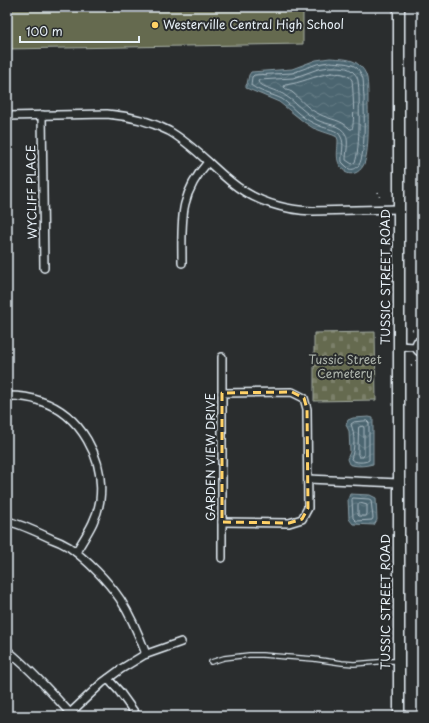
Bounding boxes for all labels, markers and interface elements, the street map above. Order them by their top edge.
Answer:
place label: Westerville Central High School [163,15,344,33]
scale bar [20,18,139,44]
marker: Westerville Central High School [150,20,160,30]
text: 100 m [26,22,63,40]
street label: WYCLIFF PLACE [21,144,41,240]
street label: TUSSIC STREET ROAD [376,209,394,345]
park label: Tussic Street Cemetery [308,350,382,382]
street label: GARDEN VIEW DRIVE [201,393,219,521]
street label: TUSSIC STREET ROAD [376,534,394,670]

